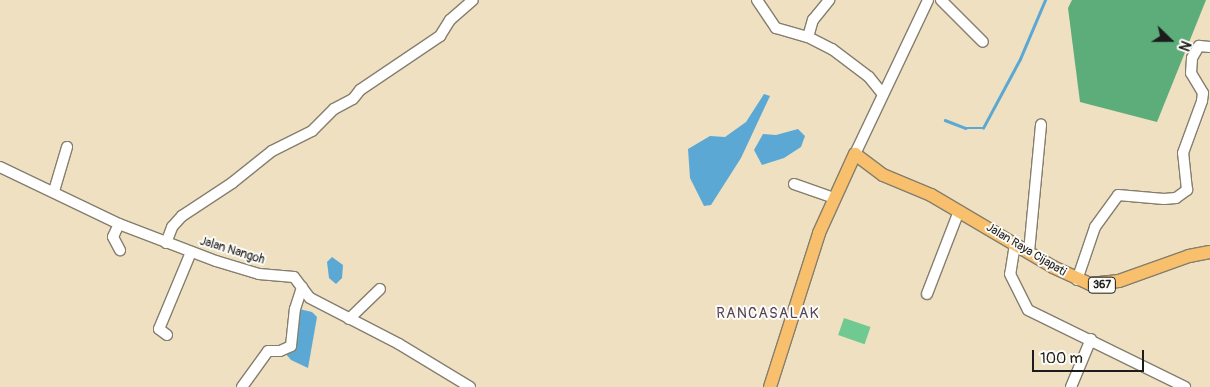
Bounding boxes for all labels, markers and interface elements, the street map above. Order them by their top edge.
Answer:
north arrow [1145,15,1195,65]
text: N [1175,38,1194,53]
street label: Jalan Raya Cijapati [983,220,1069,280]
street label: Jalan Nangoh [198,234,266,268]
road number: 367 [1087,276,1117,294]
district label: RANCASALAK [715,305,821,323]
scale bar [1035,340,1148,372]
text: 100 m [1040,349,1083,368]

